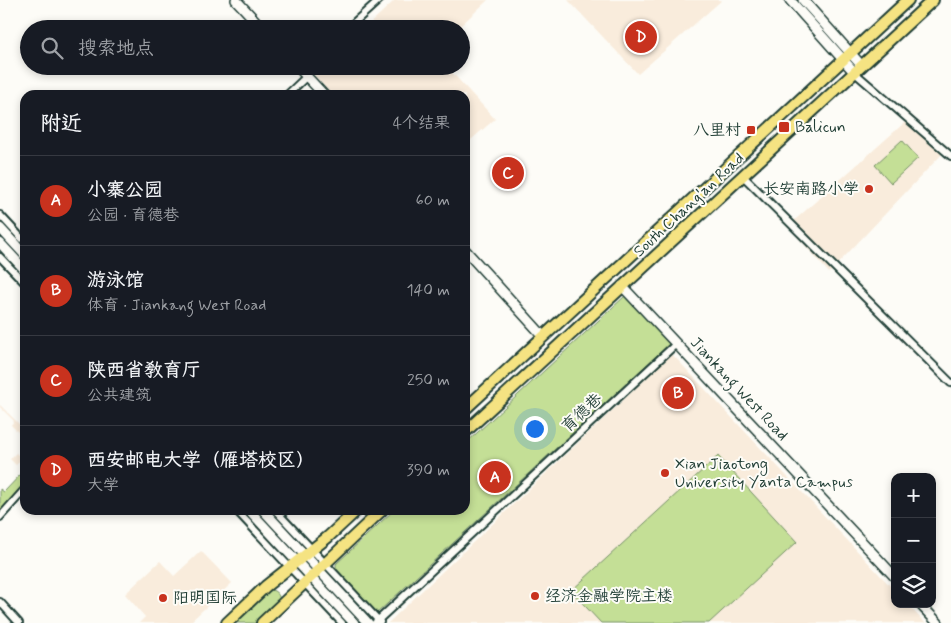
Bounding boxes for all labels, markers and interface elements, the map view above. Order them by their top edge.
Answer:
pin: D [625,18,657,56]
search box [20,20,470,75]
icon: search [38,34,66,62]
text: 搜索地点 [78,36,154,61]
text: 附近 [40,110,82,138]
text: 4个结果 [393,113,450,134]
place label: Balicun [795,117,846,138]
place label: 八里村 [693,120,741,141]
marker: Balicun [777,120,791,134]
marker: 八里村 [745,124,757,136]
street label: South Chang'an Road [629,148,749,262]
pin: C [492,154,524,192]
text: 小寨公园 [87,178,163,203]
place label: 长安南路小学 [763,179,859,200]
marker: 长安南路小学 [863,183,875,195]
text: A [51,190,61,211]
text: 60 m [416,190,450,211]
text: 公园 · 育德巷 [87,205,179,226]
text: 游泳馆 [87,268,144,293]
text: B [51,280,61,301]
text: 140 m [406,280,450,301]
text: 体育 · Jiankang West Road [87,295,266,316]
street label: Jiankang West Road [685,332,793,446]
text: 陕西省教育厅 [87,358,201,383]
text: C [50,370,62,391]
text: 250 m [407,370,450,391]
pin: B [662,374,694,412]
text: 公共建筑 [87,385,151,406]
street label: 育德巷 [557,389,607,437]
your location [522,416,548,442]
text: 西安邮电大学（雁塔校区） [87,448,315,473]
place label: Xian Jiaotong University Yanta Campus [675,454,853,493]
pin: A [479,458,511,496]
text: D [50,460,62,481]
text: 390 m [407,460,450,481]
marker: Xian Jiaotong University Yanta Campus [659,467,671,479]
map controls [891,473,936,608]
button: + [891,473,936,518]
text: 大学 [87,475,119,496]
button: − [891,518,936,563]
button: layers [891,563,936,608]
place label: 经济金融学院主楼 [545,586,673,607]
place label: 阳明国际 [173,588,237,609]
marker: 经济金融学院主楼 [529,590,541,602]
marker: 阳明国际 [157,592,169,604]

